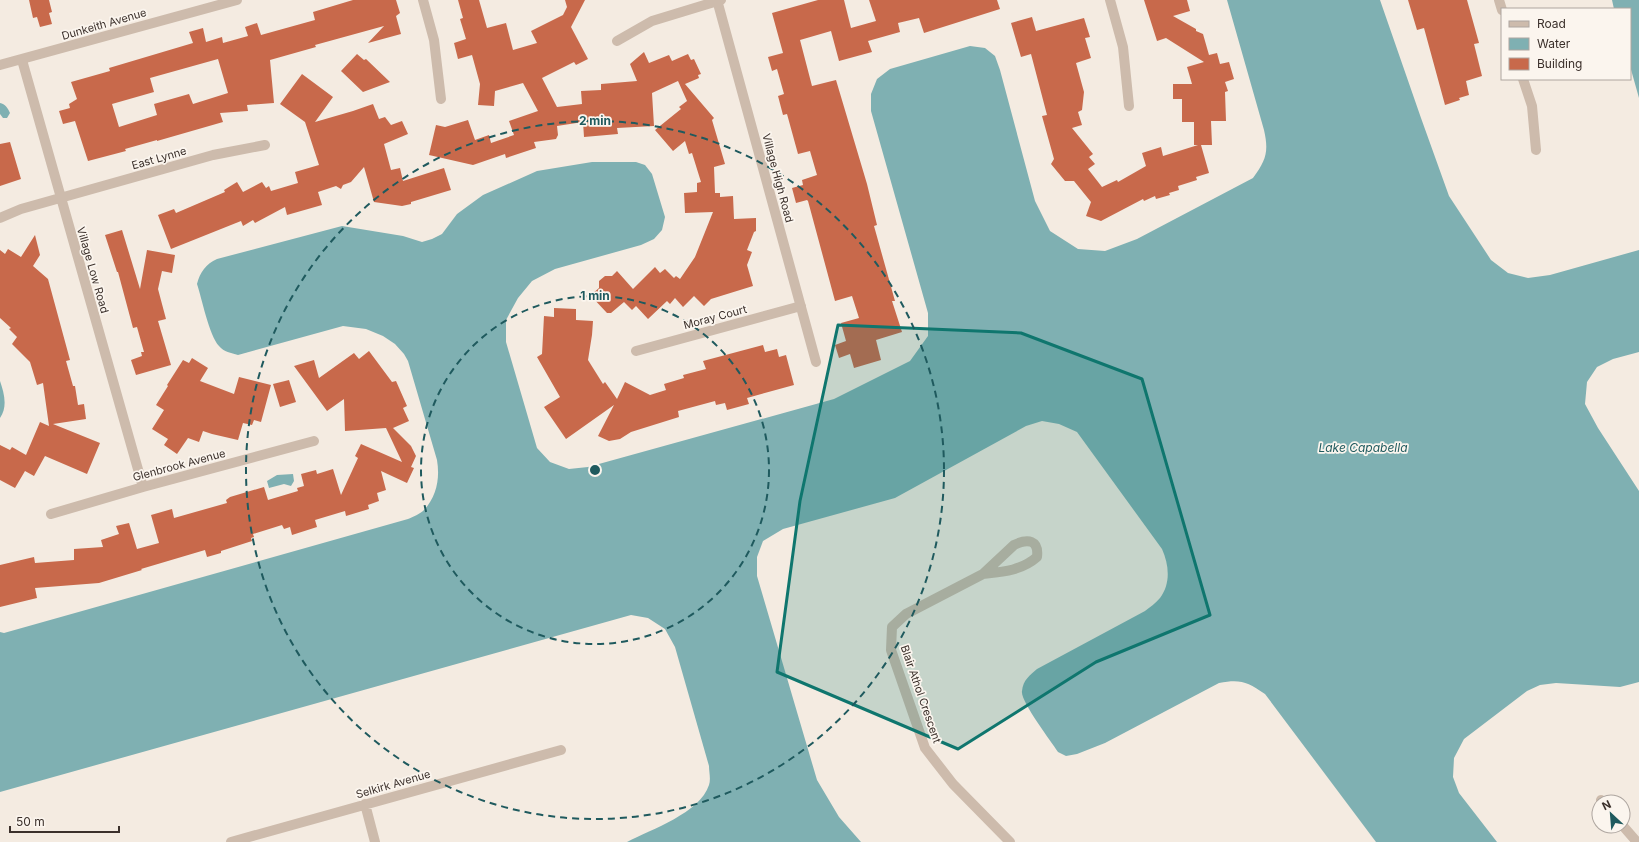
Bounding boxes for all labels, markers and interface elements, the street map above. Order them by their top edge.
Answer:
street label: Dunkeith Avenue [60,5,148,43]
legend [1501,8,1631,80]
text: Road [1537,16,1566,31]
text: Water [1537,36,1571,51]
text: Building [1537,56,1582,71]
text: 2 min [579,113,611,128]
street label: Village High Road [759,132,797,224]
street label: East Lynne [130,144,188,172]
street label: Village Low Road [74,225,112,315]
text: 1 min [580,288,610,303]
street label: Moray Court [682,302,749,332]
water label: Lake Capabella [1318,440,1408,455]
street label: Glenbrook Avenue [131,446,227,484]
centre of rings [588,463,602,477]
street label: Blair Athol Crescent [898,643,944,745]
street label: Selkirk Avenue [354,767,432,801]
north arrow [1591,794,1631,834]
text: N [1600,797,1613,813]
scale bar [10,808,119,834]
text: 50 m [16,814,45,829]

